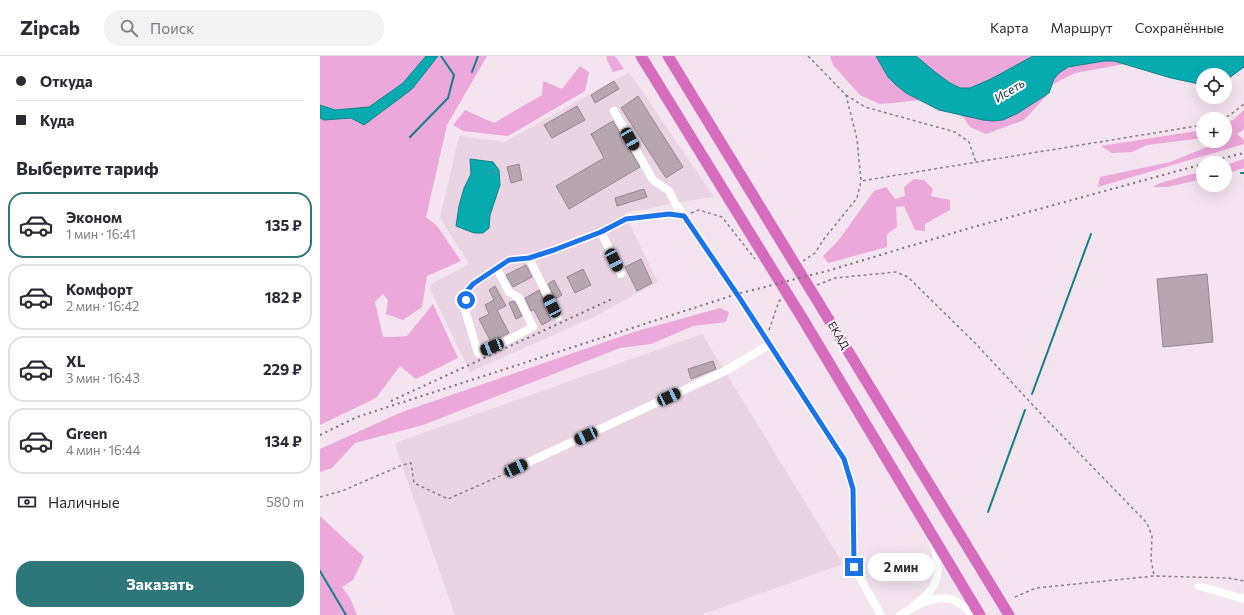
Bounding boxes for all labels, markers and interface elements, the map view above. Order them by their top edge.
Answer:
search box [104,10,384,46]
text: Zipcab [20,16,80,39]
icon: search [118,17,140,39]
text: Поиск [150,19,194,37]
text: Карта [990,19,1028,36]
text: Маршрут [1050,19,1113,36]
text: Сохранённые [1135,19,1224,36]
map controls [1196,68,1232,192]
button: locate [1196,68,1232,104]
text: Откуда [40,72,93,90]
water label: Исеть [991,75,1027,105]
text: Куда [40,111,74,129]
button: + [1196,112,1232,148]
car [619,126,641,152]
button: − [1196,156,1232,192]
text: Выберите тариф [16,157,159,179]
icon: car [18,207,54,243]
text: Эконом [66,208,122,226]
text: 135 ₽ [265,216,302,234]
text: 1 мин · 16:41 [66,226,136,242]
car [603,247,625,273]
icon: car [18,279,54,315]
text: Комфорт [66,280,133,298]
text: 182 ₽ [265,288,302,306]
route start [457,291,475,309]
car [541,293,563,319]
text: 2 мин · 16:42 [66,298,139,314]
street label: ЕКАД [826,319,853,352]
car [479,337,505,357]
icon: car [18,351,54,387]
text: XL [66,352,85,370]
text: 229 ₽ [263,360,302,378]
text: 3 мин · 16:43 [66,370,140,386]
car [656,386,682,408]
icon: car [18,423,54,459]
text: Green [66,424,107,442]
car [573,425,599,447]
text: 134 ₽ [265,432,302,450]
text: 4 мин · 16:44 [66,442,141,458]
car [503,457,529,479]
icon: cash [16,491,38,513]
text: Наличные [48,493,120,511]
text: 580 m [266,494,304,510]
callout: 2 мин [868,553,934,581]
route end [845,558,863,576]
text: 2 мин [884,559,918,575]
button: Заказать [16,561,304,607]

